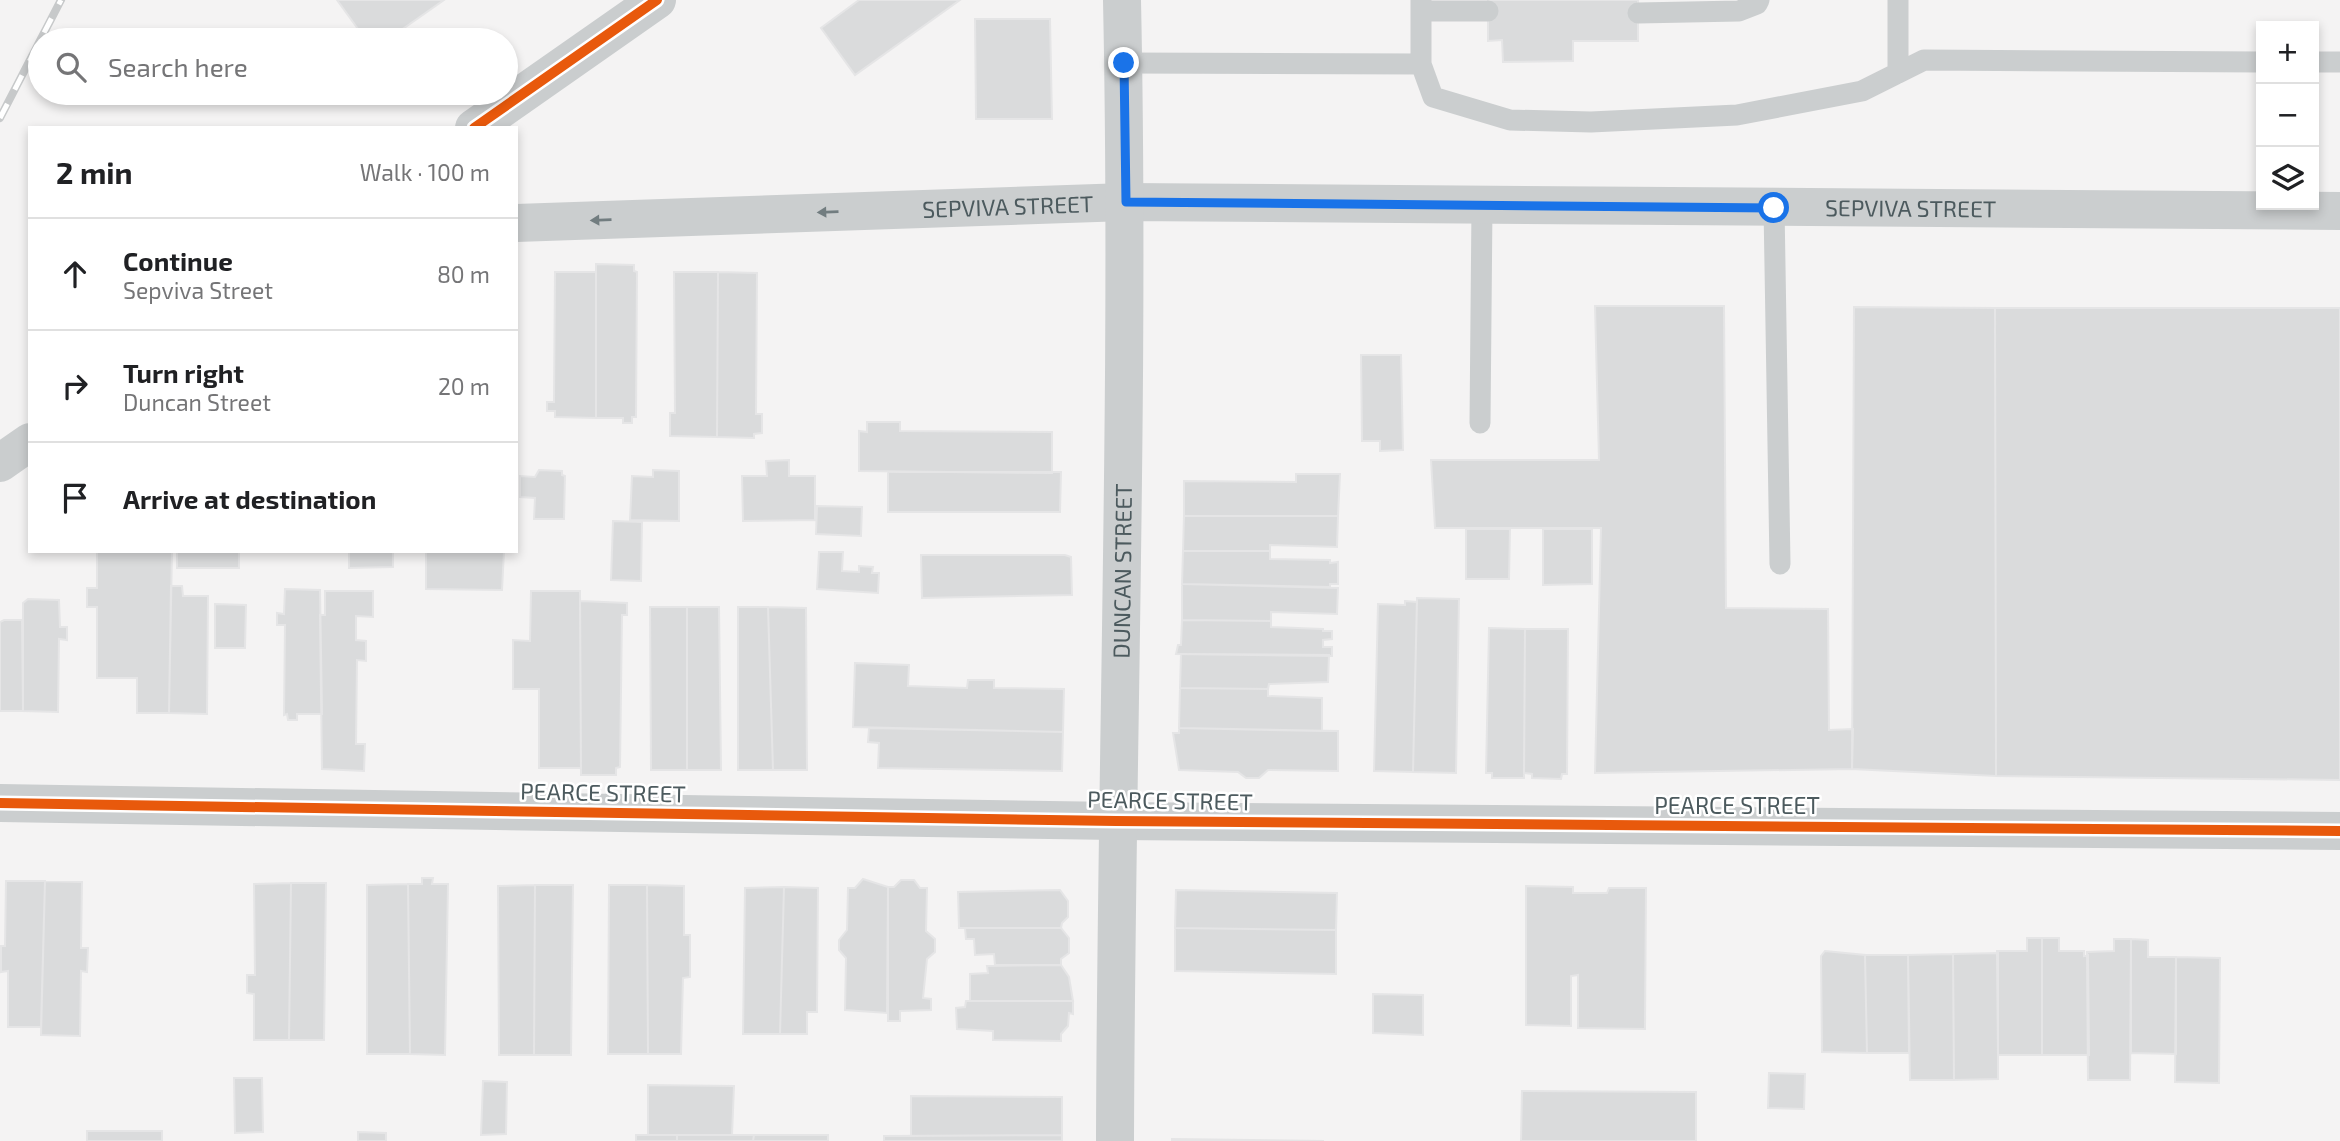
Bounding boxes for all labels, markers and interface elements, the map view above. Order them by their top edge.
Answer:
map controls [2256,21,2319,210]
button: + [2256,21,2319,84]
search box [28,28,518,105]
route end [1108,47,1139,78]
icon: search [52,48,90,86]
text: Search here [108,51,248,82]
button: − [2256,84,2319,147]
button: layers [2256,147,2319,210]
text: 2 min [56,154,133,190]
text: Walk · 100 m [360,158,490,186]
street label: SEPVIVA STREET [922,189,1094,223]
route start [1758,192,1789,223]
street label: SEPVIVA STREET [1825,193,1996,222]
one-way arrow [817,207,839,218]
one-way arrow [590,215,612,226]
text: Continue [123,245,233,276]
icon: ahead [56,255,94,293]
text: 80 m [437,260,490,288]
text: Sepviva Street [123,276,273,304]
text: Turn right [123,357,244,388]
icon: right [56,367,94,405]
text: 20 m [438,372,490,400]
text: Duncan Street [123,388,271,416]
icon: arrive [56,479,94,517]
text: Arrive at destination [123,483,376,514]
street label: DUNCAN STREET [1107,483,1137,659]
street label: PEARCE STREET [520,777,686,807]
street label: PEARCE STREET [1087,785,1253,815]
street label: PEARCE STREET [1654,791,1820,819]

